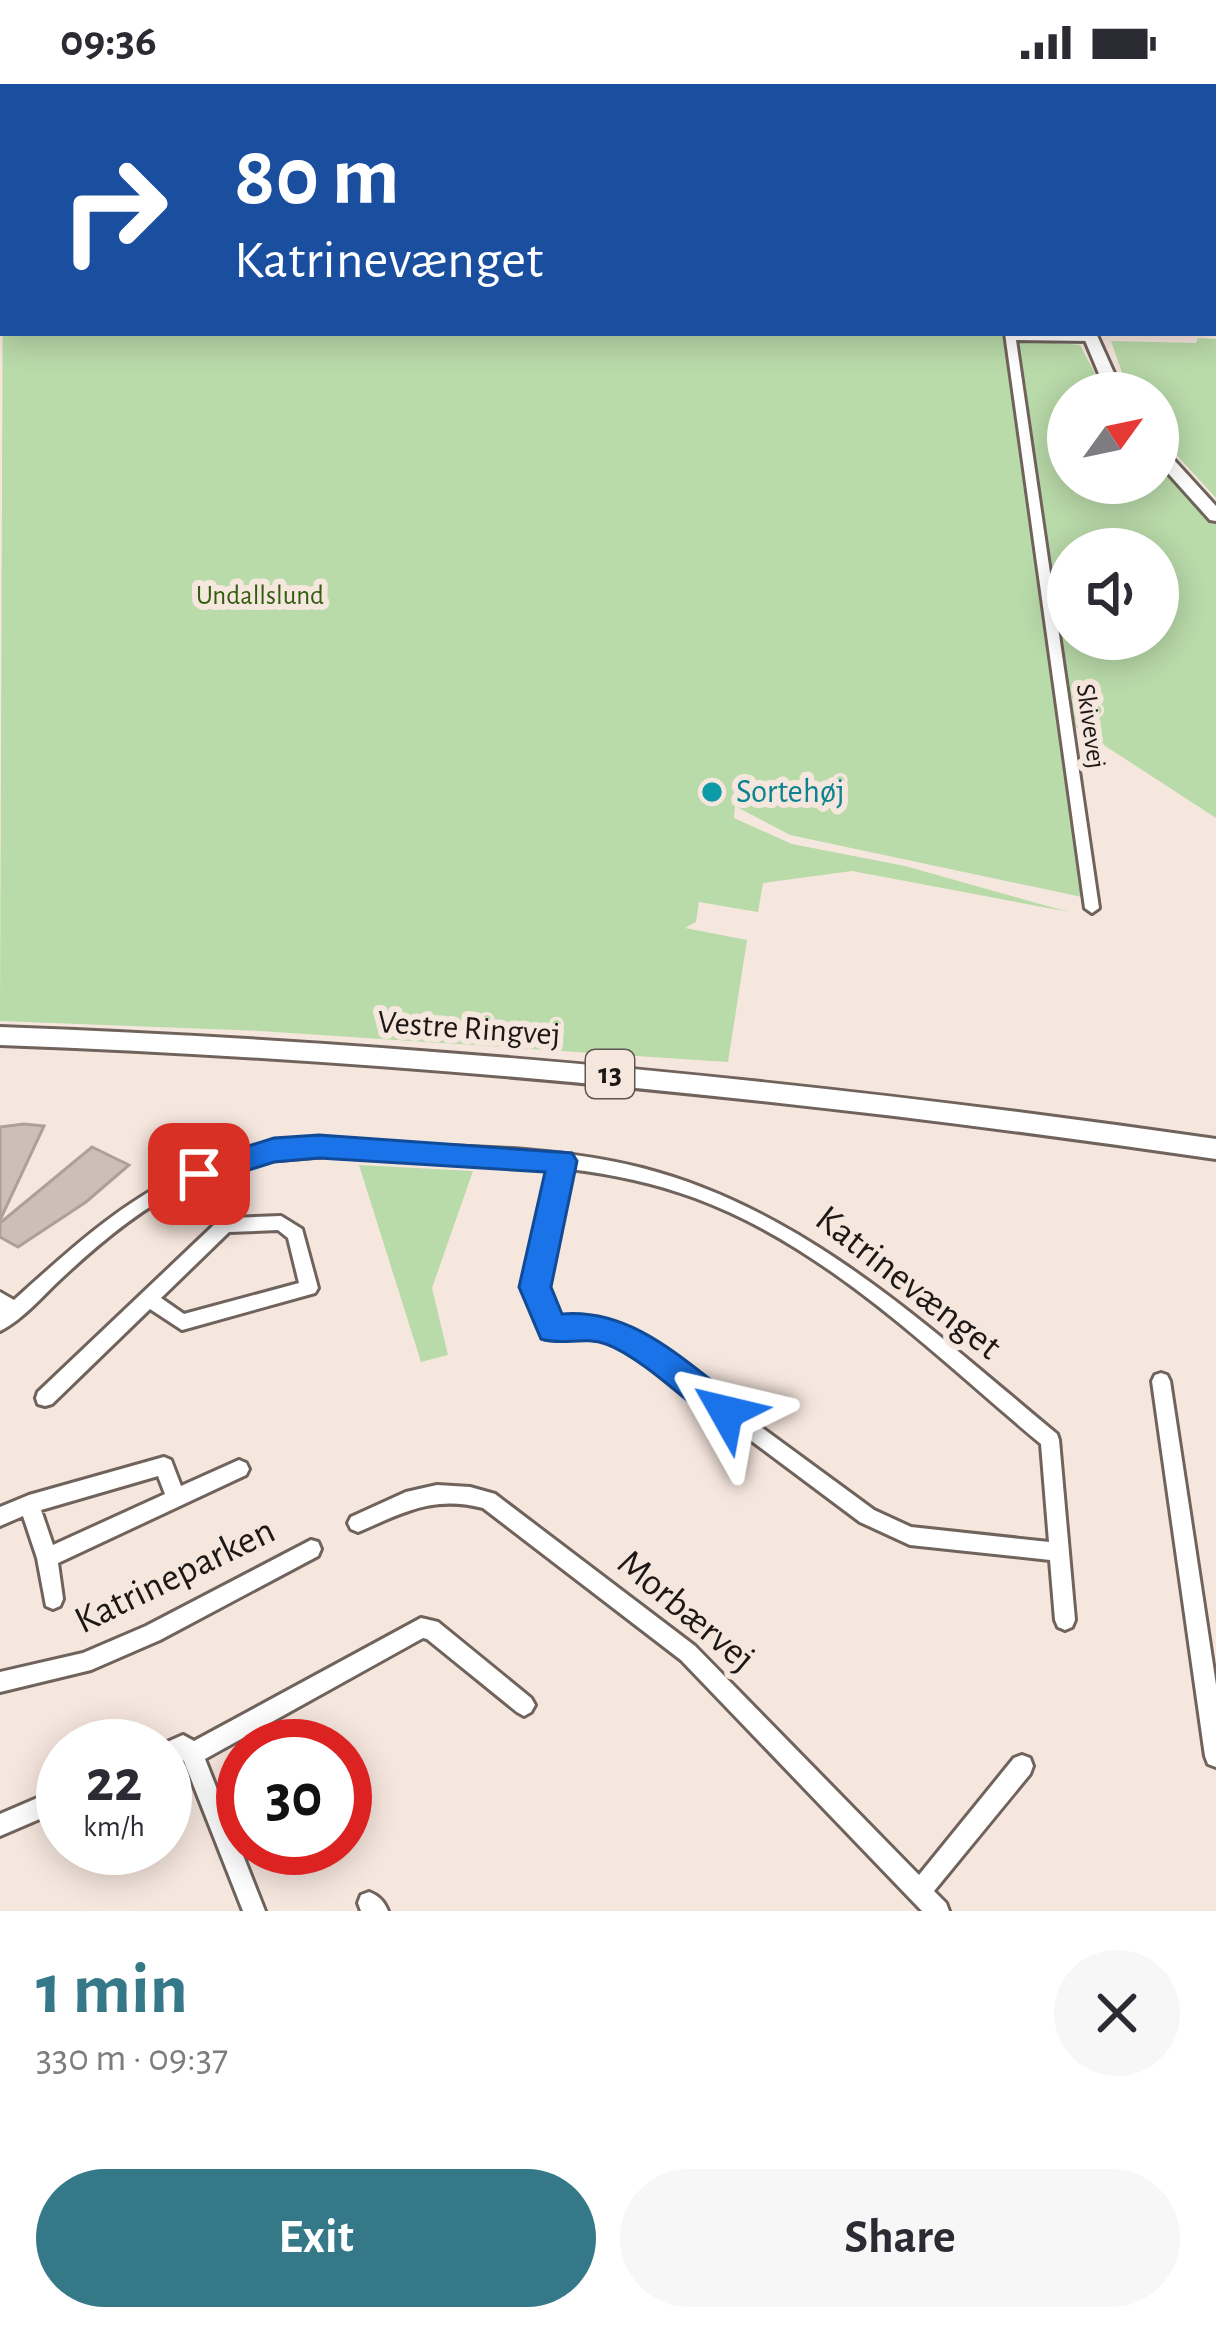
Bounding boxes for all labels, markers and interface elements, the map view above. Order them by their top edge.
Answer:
text: 09:36 [60,19,157,64]
icon: right [36,132,192,288]
text: 80 m [234,136,400,220]
text: Katrinevænget [234,234,543,288]
north arrow [1047,372,1179,504]
map controls [1047,372,1179,660]
button: sound [1047,528,1179,660]
park label: Undallslund [196,582,324,609]
street label: Skivevej [1071,682,1110,770]
place label: Sortehøj [736,776,845,809]
marker: Sortehøj [699,779,725,805]
street label: Vestre Ringvej [376,1006,562,1052]
road number: 13 [586,1050,634,1098]
pin [148,1123,250,1225]
icon: arrive [166,1141,232,1207]
street label: Katrinevænget [808,1199,1008,1367]
position arrow [663,1349,789,1475]
street label: Katrineparken [69,1511,281,1641]
street label: Morbærvej [610,1543,762,1679]
speed limit sign: 30 [216,1719,372,1875]
text: 22 [86,1752,142,1812]
text: km/h [83,1812,145,1842]
button: close [1054,1950,1180,2076]
text: 1 min [36,1954,188,2026]
text: 330 m · 09:37 [36,2039,228,2078]
button: Exit [36,2169,596,2307]
button: Share [620,2169,1180,2307]

